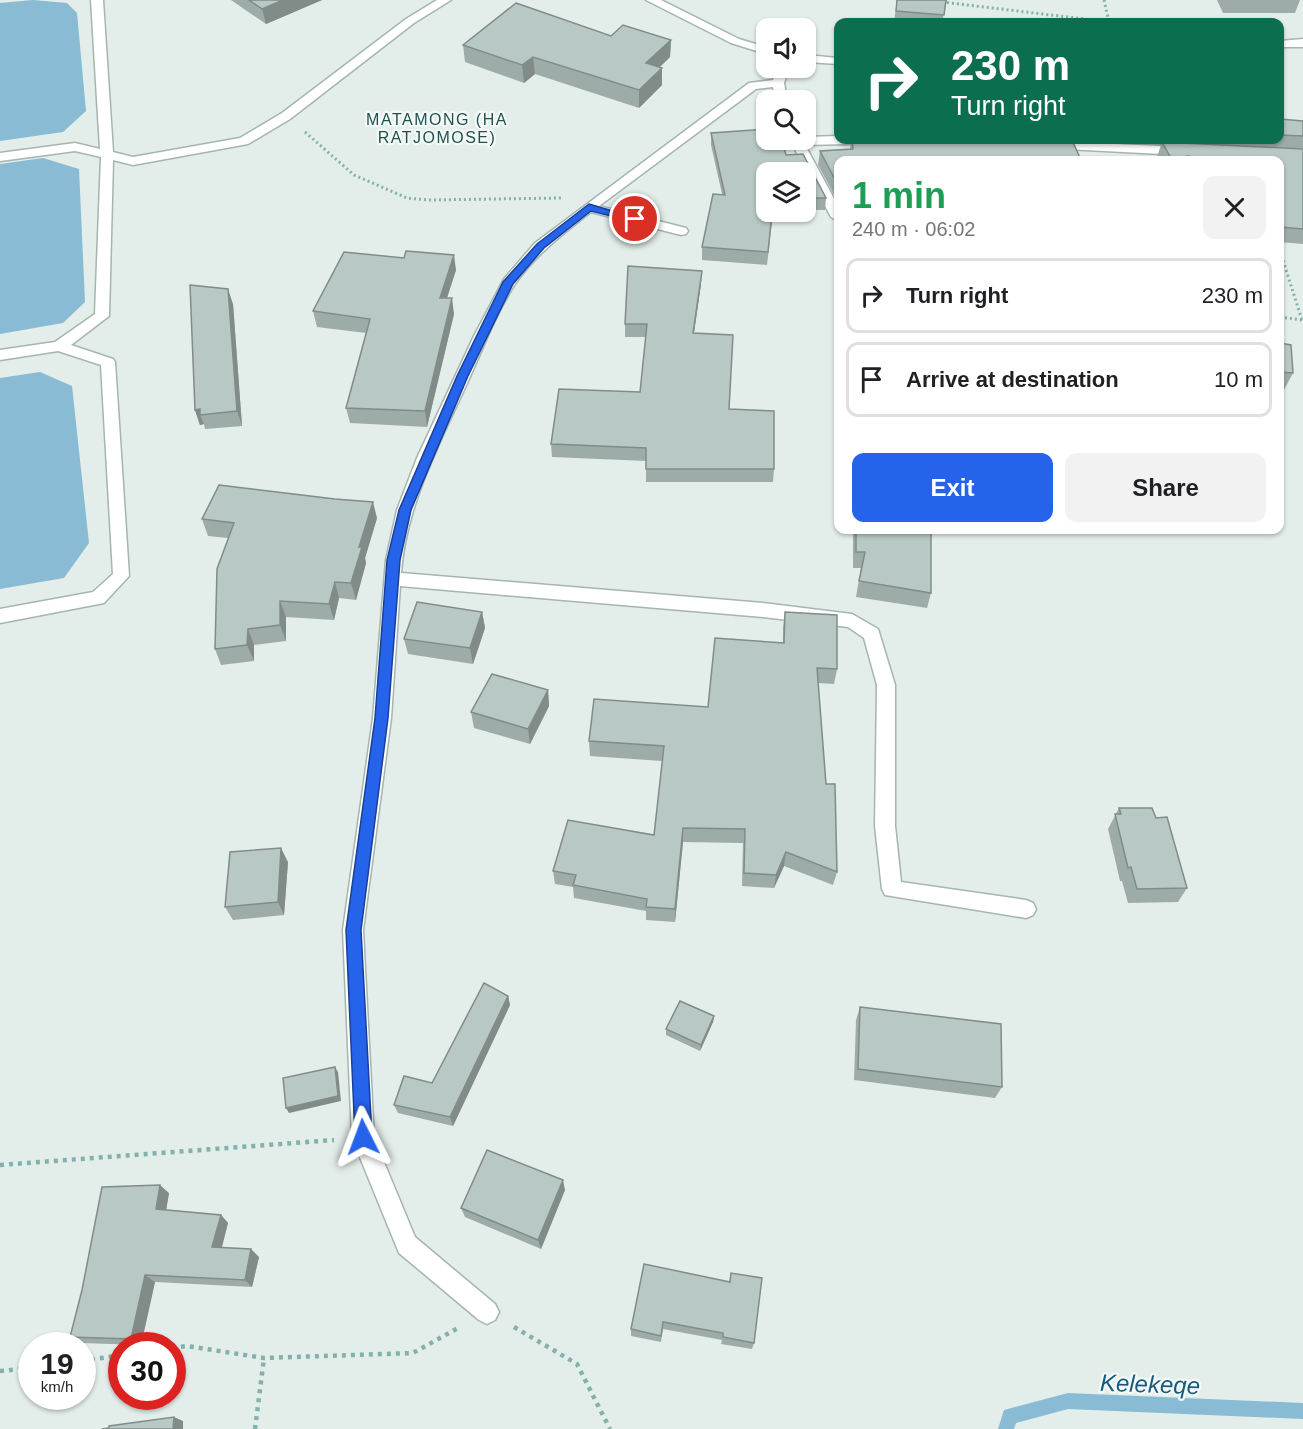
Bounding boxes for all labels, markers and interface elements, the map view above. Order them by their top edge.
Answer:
map controls [756,18,816,222]
button: sound [756,18,816,78]
icon: right [852,42,930,120]
text: 230 m [951,42,1070,89]
button: search [756,90,816,150]
text: Turn right [951,91,1066,121]
district label: MATAMONG (HA RATJOMOSE) [366,111,508,146]
button: layers [756,162,816,222]
text: 1 min [852,175,946,216]
button: close [1203,176,1266,239]
pin [609,193,660,244]
icon: arrive [618,202,651,235]
text: 240 m · 06:02 [852,218,975,240]
icon: right [855,279,888,312]
text: Turn right [906,283,1008,308]
text: 230 m [1202,283,1263,308]
icon: arrive [855,363,888,396]
text: Arrive at destination [906,367,1119,392]
text: 10 m [1214,367,1263,392]
button: Exit [852,453,1053,522]
button: Share [1065,453,1266,522]
position arrow [331,1105,395,1169]
speed limit sign: 30 [108,1332,186,1410]
text: 19 [40,1347,74,1380]
water label: Kelekeqe [1100,1369,1200,1399]
text: km/h [41,1378,73,1395]

